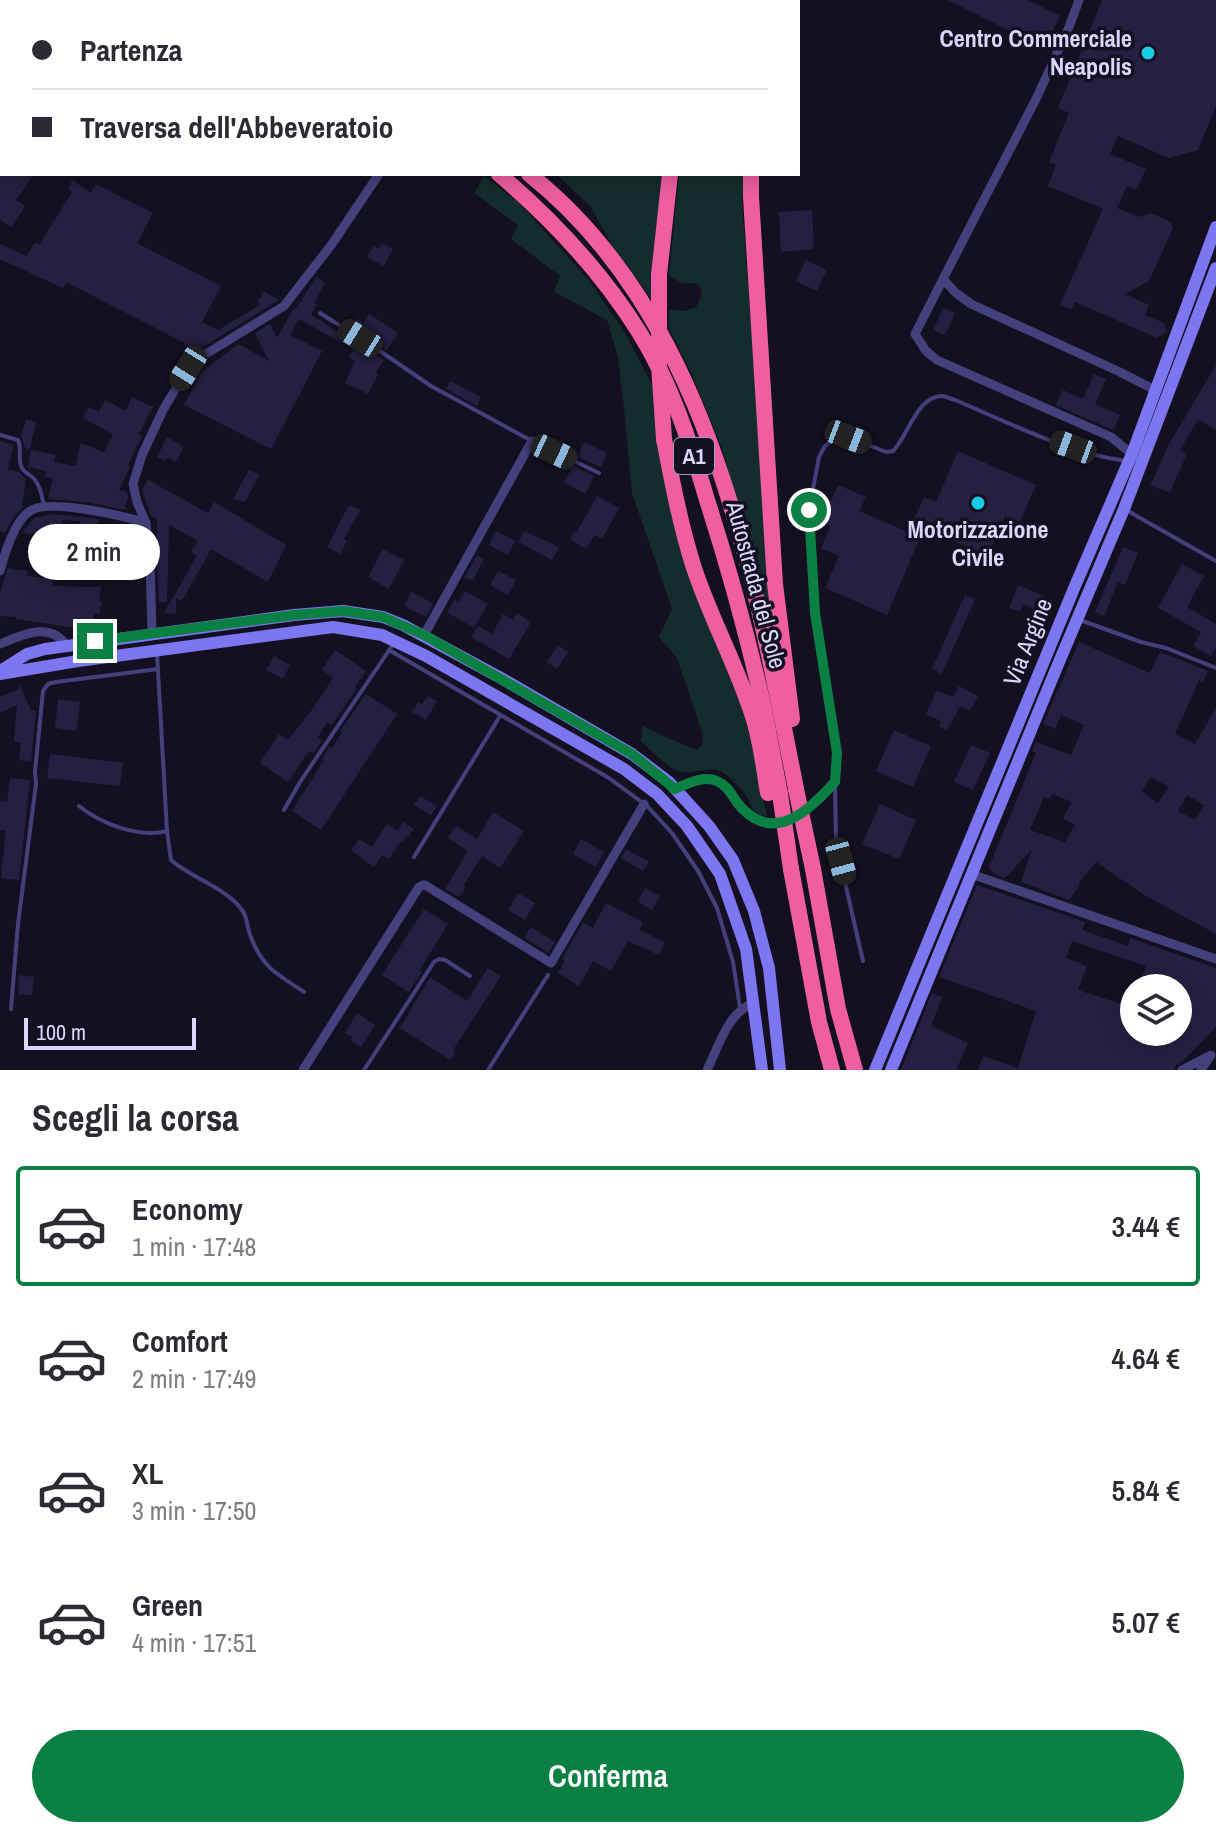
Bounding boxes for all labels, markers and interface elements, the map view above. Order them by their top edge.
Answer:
place label: Centro Commerciale Neapolis [940,22,1132,82]
text: Partenza [80,30,183,70]
marker: Centro Commerciale Neapolis [1139,44,1157,62]
text: Traversa dell'Abbeveratoio [80,107,394,147]
car [333,315,387,361]
car [165,341,211,395]
car [821,417,875,457]
car [1046,428,1100,466]
car [527,431,581,473]
road number: A1 [674,438,714,474]
route start [791,492,827,528]
marker: Motorizzazione Civile [969,494,987,512]
street label: Autostrada del Sole [719,497,795,672]
place label: Motorizzazione Civile [907,513,1049,573]
callout: 2 min [29,525,161,581]
text: 2 min [67,534,121,569]
street label: Via Argine [995,593,1059,690]
route end [77,623,113,659]
car [823,835,859,887]
map controls [1120,974,1192,1046]
button: layers [1120,974,1192,1046]
scale bar [24,1014,196,1050]
text: 100 m [36,1017,86,1047]
text: Scegli la corsa [32,1094,239,1142]
text: Economy [132,1189,243,1229]
icon: car [36,1190,108,1262]
text: 3.44 € [1112,1206,1180,1246]
text: 1 min · 17:48 [132,1229,256,1264]
text: Comfort [132,1321,228,1361]
icon: car [36,1322,108,1394]
text: 4.64 € [1112,1338,1180,1378]
text: 2 min · 17:49 [132,1361,256,1396]
text: XL [132,1453,163,1493]
icon: car [36,1454,108,1526]
text: 5.84 € [1112,1470,1180,1510]
text: 3 min · 17:50 [132,1493,256,1528]
text: Green [132,1585,203,1625]
icon: car [36,1586,108,1658]
text: 5.07 € [1112,1602,1180,1642]
text: 4 min · 17:51 [132,1625,256,1660]
button: Conferma [32,1730,1184,1822]

